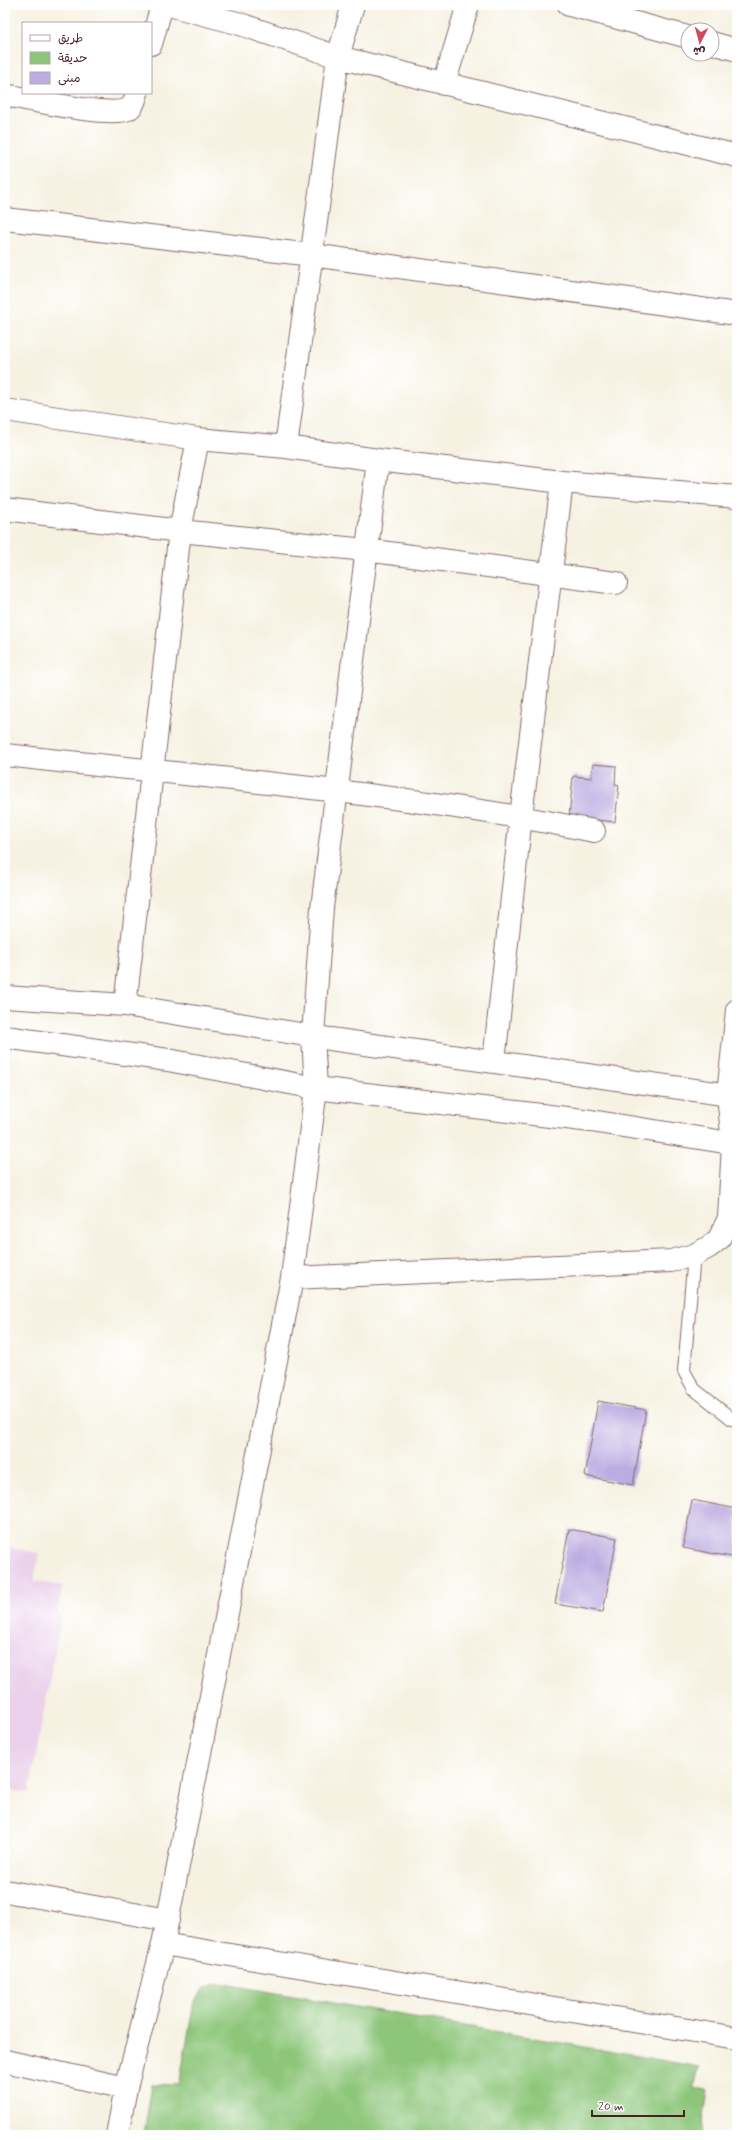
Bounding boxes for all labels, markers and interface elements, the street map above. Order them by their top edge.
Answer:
legend [22,22,152,94]
north arrow [680,22,720,62]
text: طريق [58,31,83,47]
text: ش [692,43,706,59]
text: حديقة [58,51,87,67]
text: مبنى [58,71,81,87]
scale bar [592,2092,684,2118]
text: 20 m [598,2099,624,2115]

